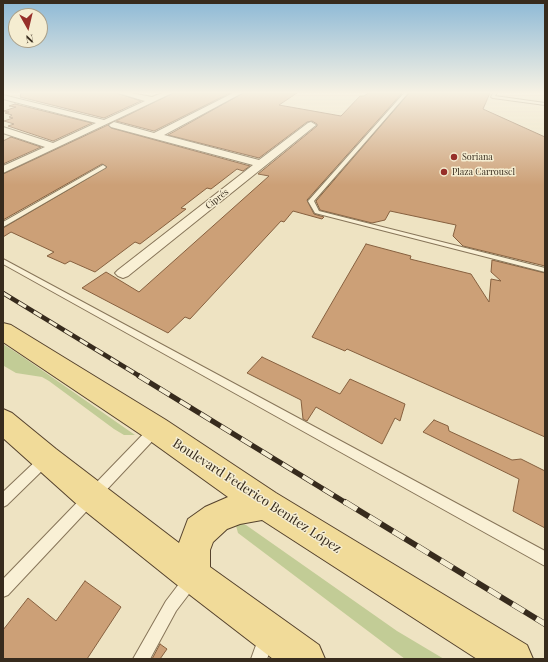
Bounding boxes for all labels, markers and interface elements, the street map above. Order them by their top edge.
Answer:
north arrow [8,8,48,48]
text: N [25,31,35,47]
marker: Soriana [449,152,459,162]
place label: Soriana [462,152,493,162]
marker: Plaza Carrousel [439,167,449,177]
place label: Plaza Carrousel [452,167,515,177]
street label: Ciprés [203,186,231,212]
street label: Boulevard Federico Benítez López [170,436,344,556]

